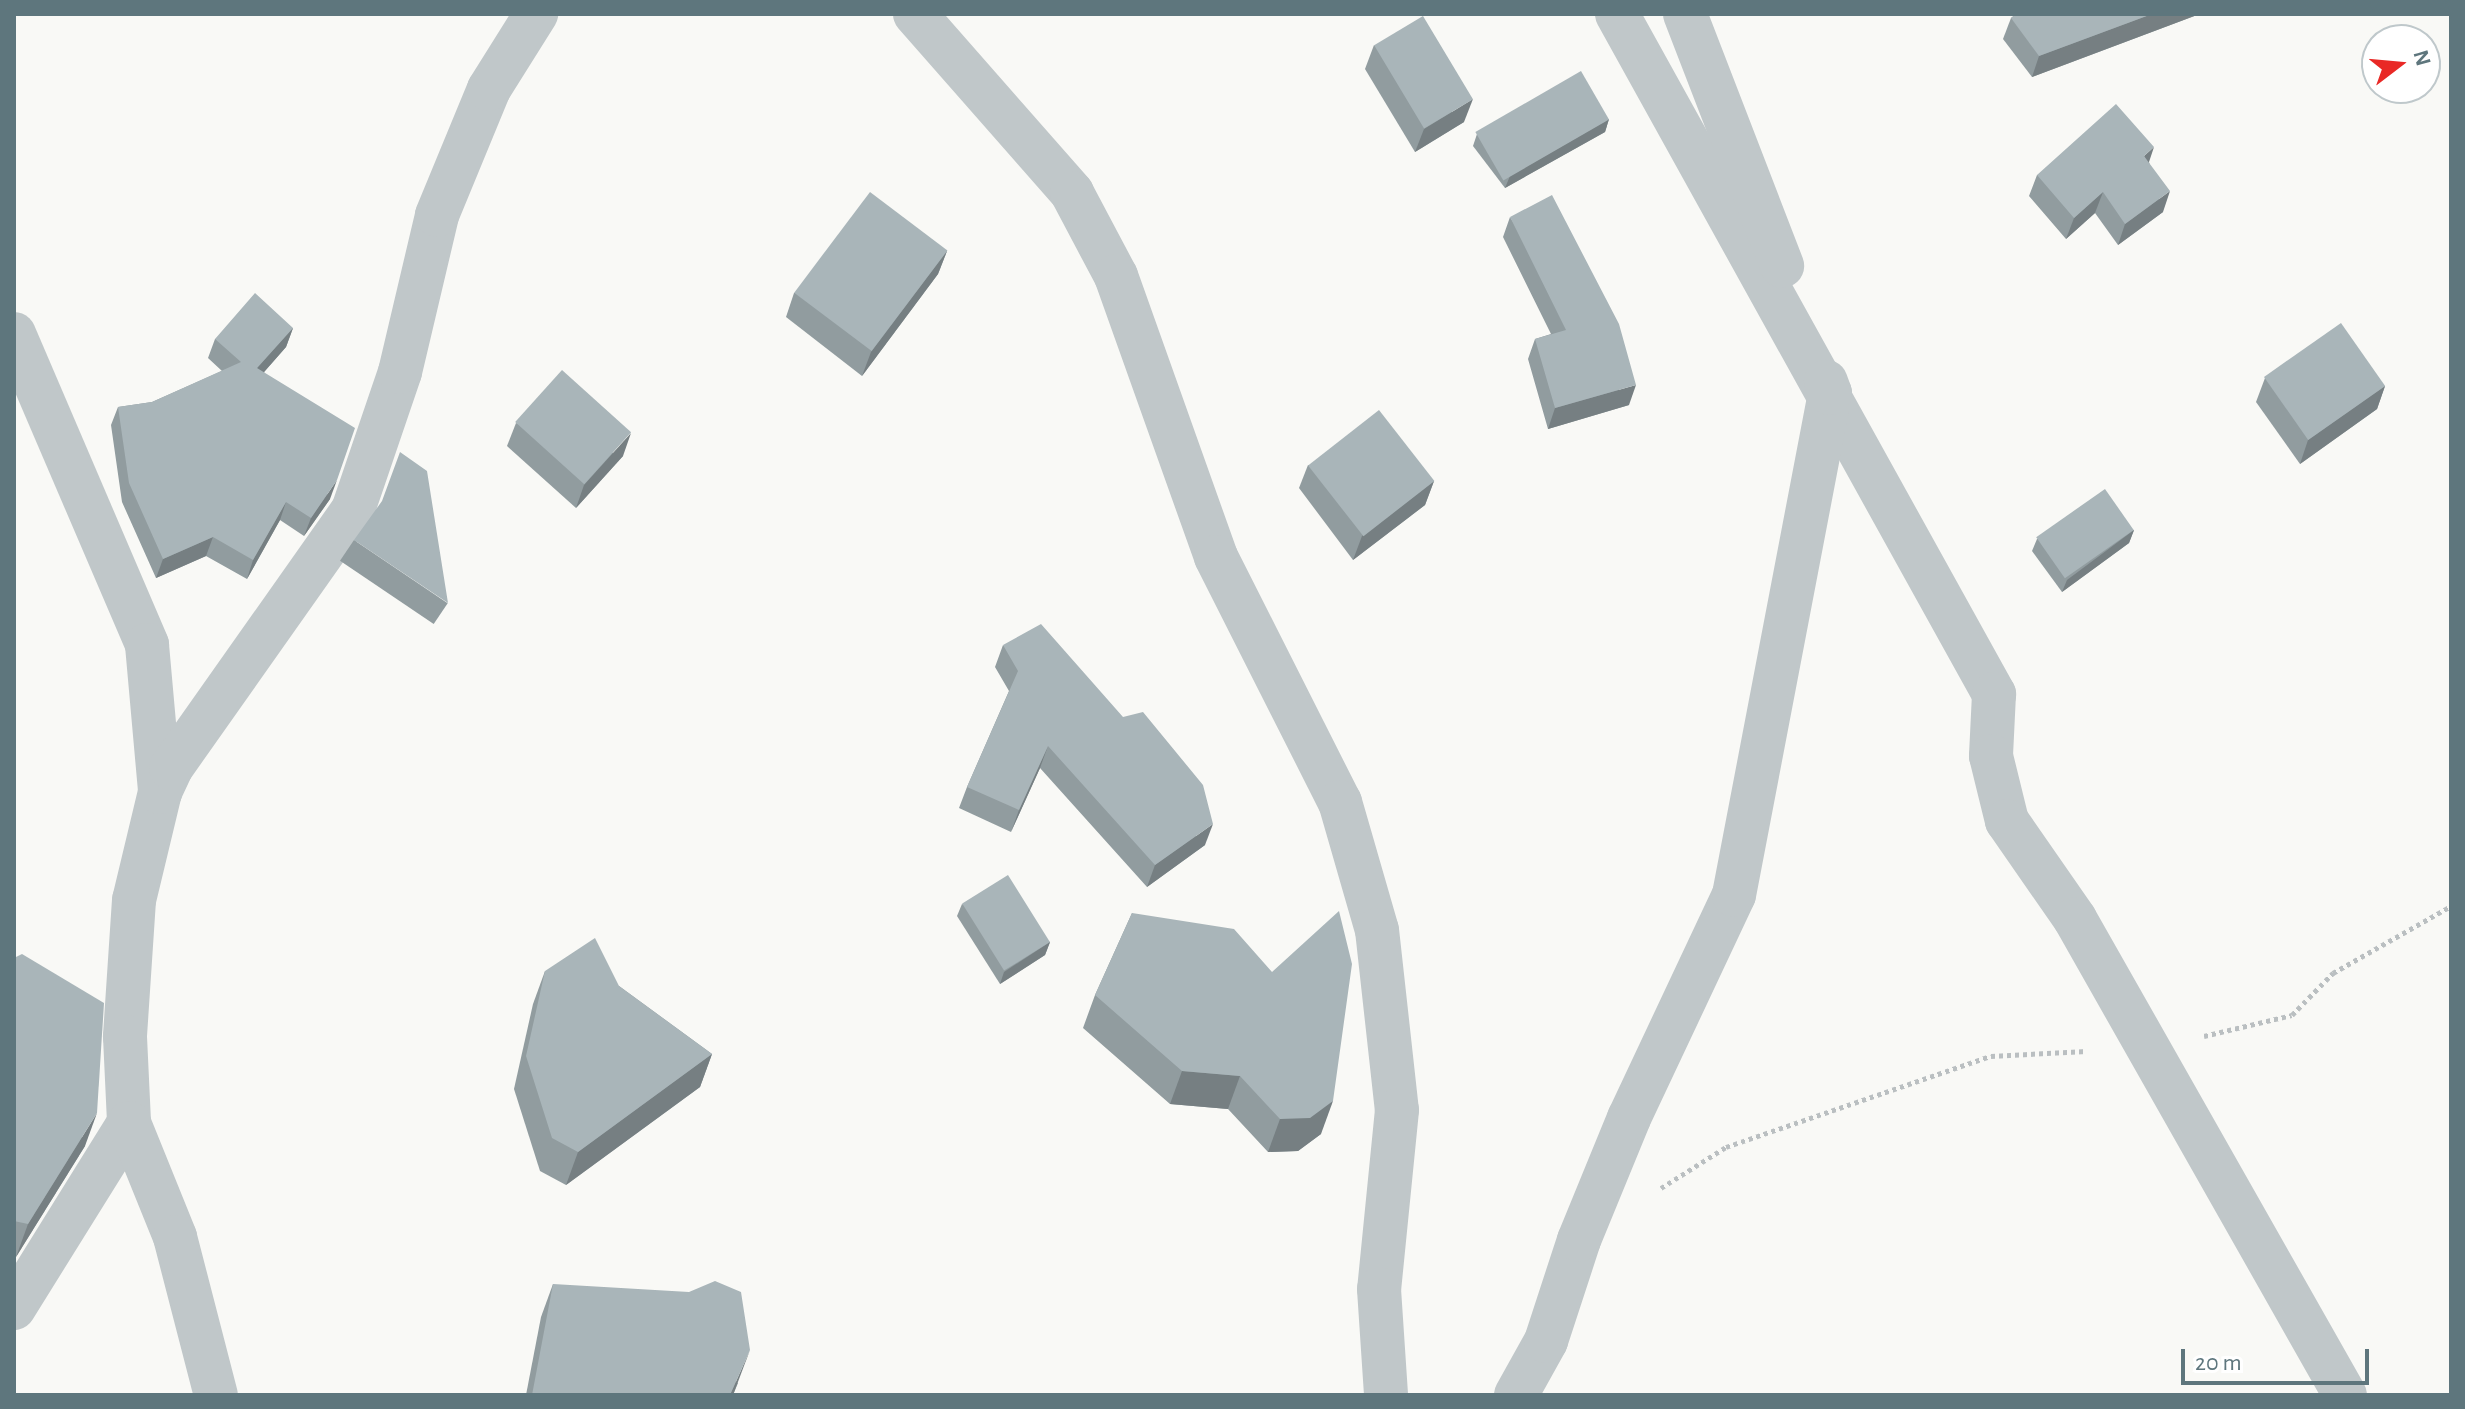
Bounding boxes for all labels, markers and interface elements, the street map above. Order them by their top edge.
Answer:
north arrow [2361,24,2441,104]
text: N [2409,48,2435,68]
scale bar [2185,1333,2373,1383]
text: 20 m [2195,1351,2242,1375]

